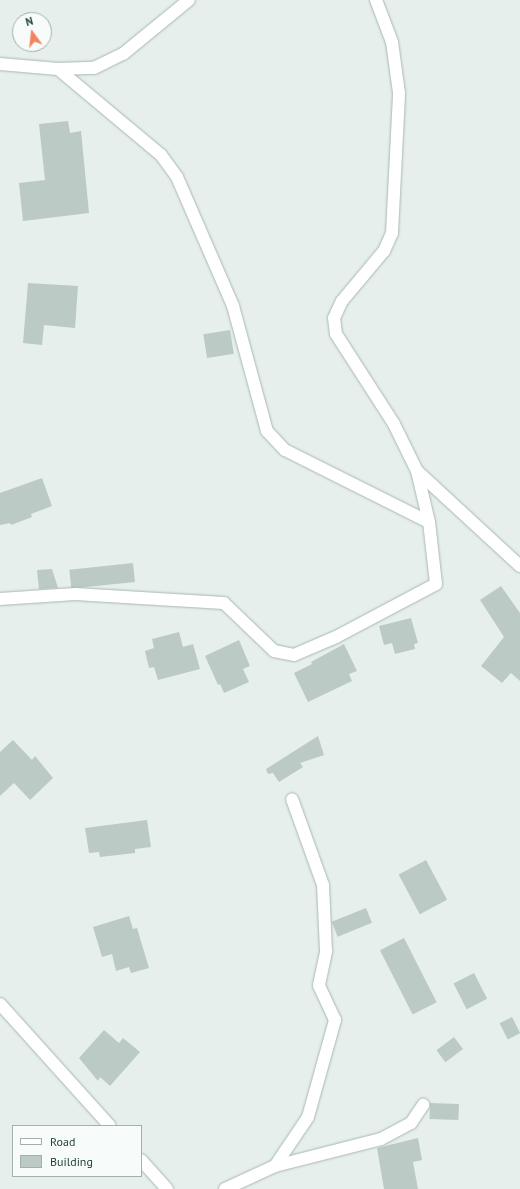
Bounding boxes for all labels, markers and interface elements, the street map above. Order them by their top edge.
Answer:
north arrow [12,12,52,52]
text: N [24,14,34,29]
legend [12,1125,142,1177]
text: Road [50,1134,75,1149]
text: Building [50,1154,93,1169]

